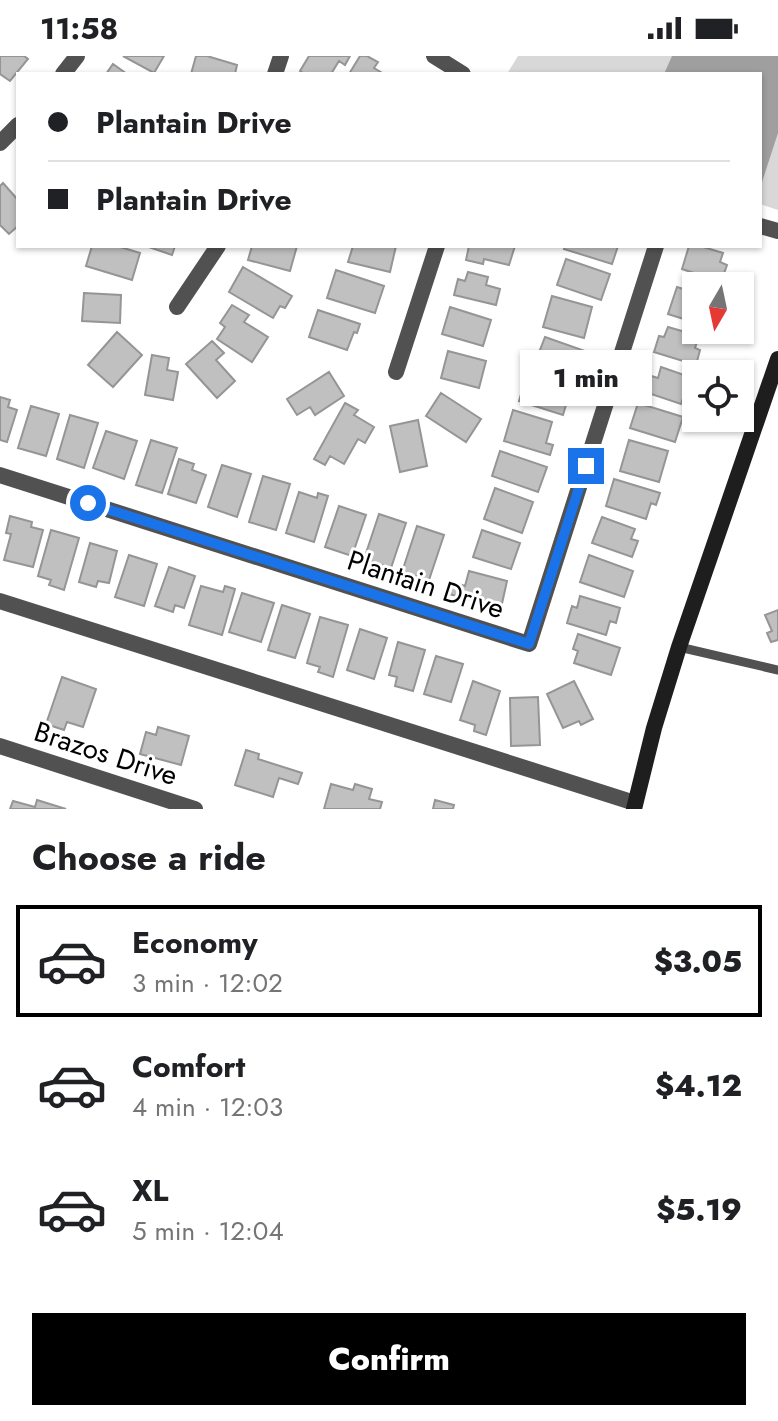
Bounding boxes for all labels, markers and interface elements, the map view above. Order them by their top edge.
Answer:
text: 11:58 [40,7,118,50]
text: Plantain Drive [96,101,292,144]
text: Plantain Drive [96,178,292,221]
north arrow [682,272,754,344]
map controls [682,272,754,432]
callout: 1 min [520,350,652,406]
text: 1 min [553,359,619,397]
button: locate [682,360,754,432]
route end [568,448,604,484]
route start [70,485,106,521]
street label: Plantain Drive [342,540,510,629]
street label: Brazos Drive [29,711,183,796]
text: Choose a ride [32,831,266,883]
text: Economy [132,921,258,964]
icon: car [36,925,108,997]
text: $3.05 [654,940,742,983]
text: 3 min · 12:02 [132,964,283,1002]
text: Comfort [132,1045,245,1088]
icon: car [36,1049,108,1121]
text: $4.12 [655,1064,742,1107]
text: 4 min · 12:03 [132,1088,283,1126]
text: XL [132,1169,168,1212]
icon: car [36,1173,108,1245]
text: $5.19 [656,1188,742,1231]
text: 5 min · 12:04 [132,1212,284,1250]
button: Confirm [32,1313,746,1405]

